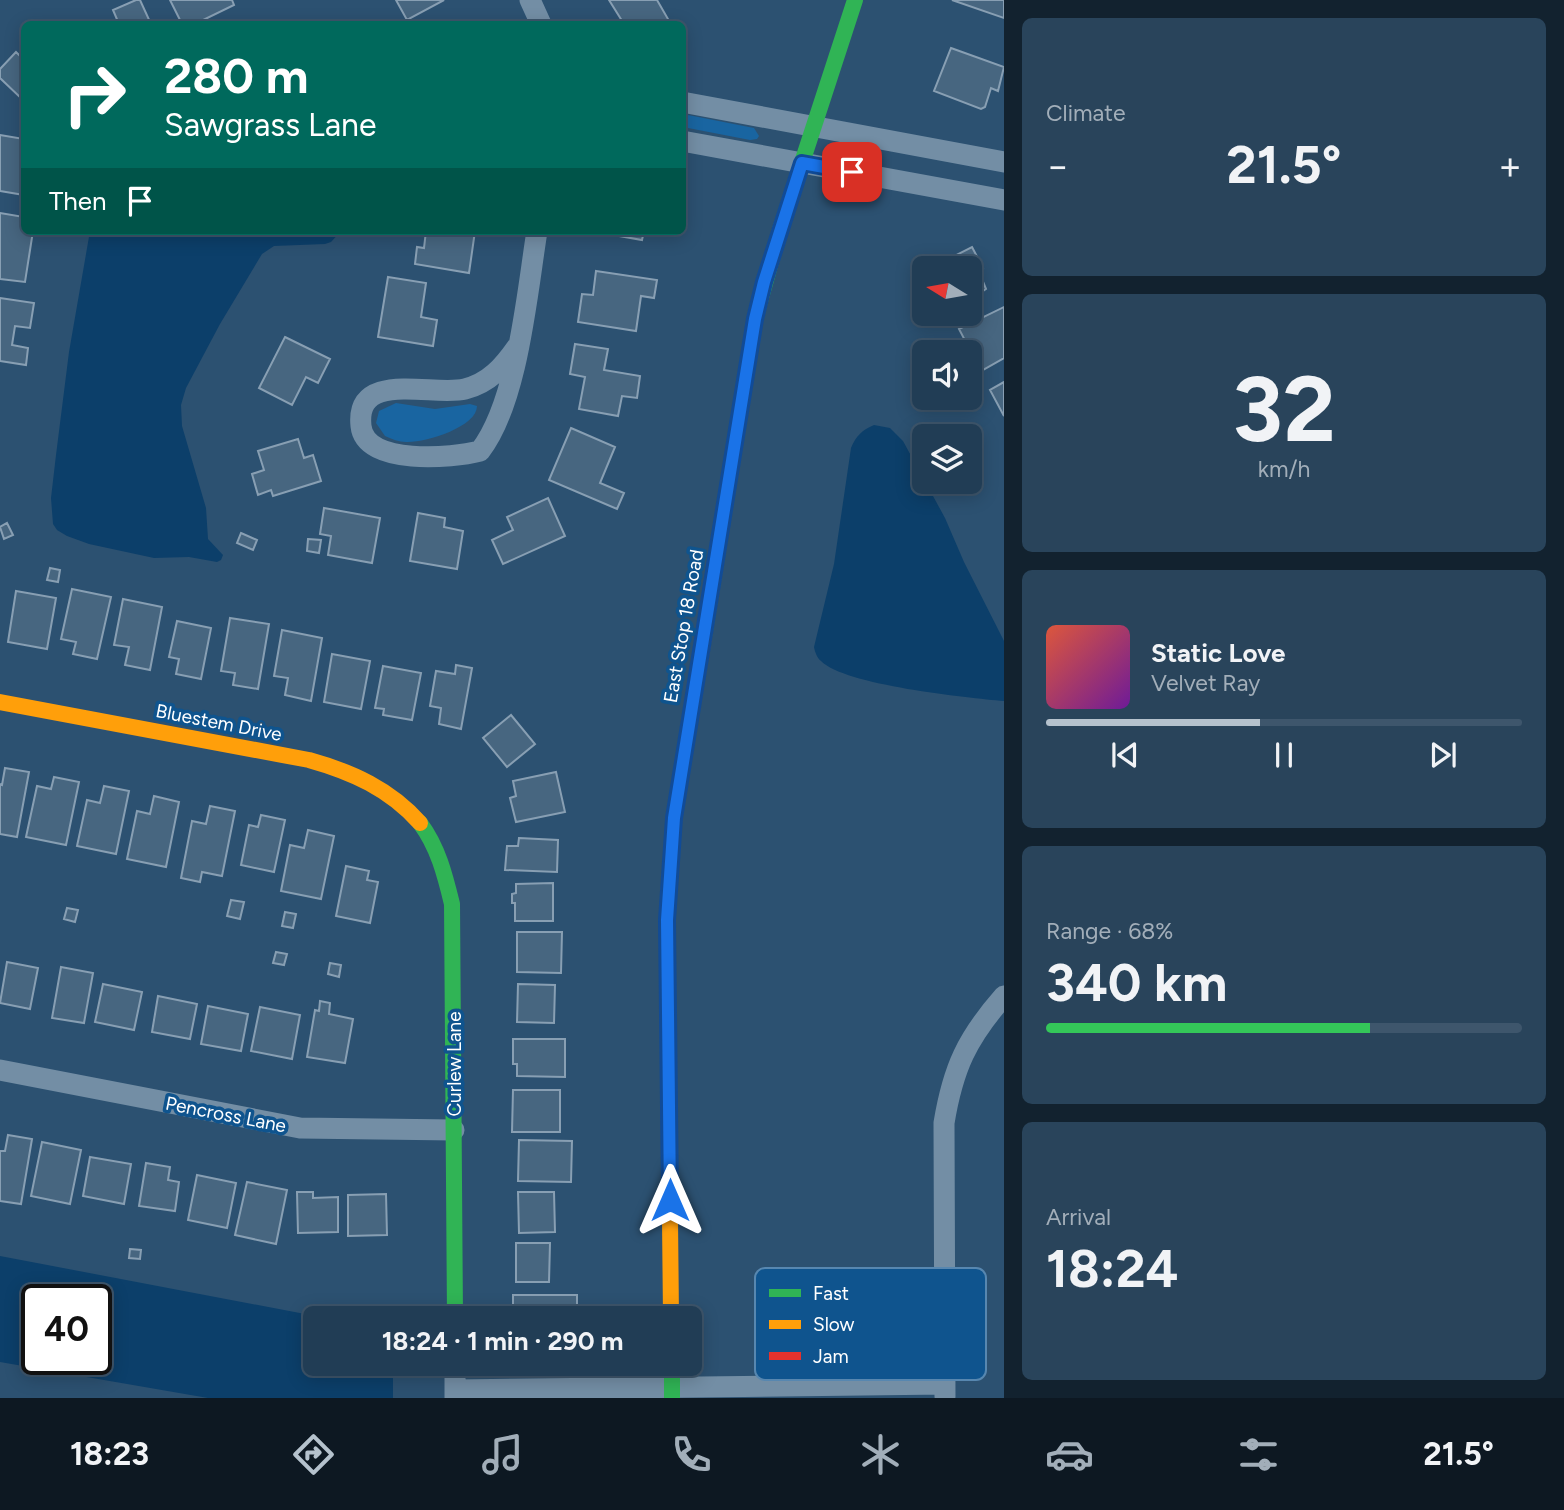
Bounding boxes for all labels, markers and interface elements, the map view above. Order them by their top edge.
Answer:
text: 280 m [164,46,309,105]
icon: right [49,49,140,140]
text: Climate [1046,99,1125,127]
text: Sawgrass Lane [164,106,376,144]
text: 21.5° [1227,134,1341,196]
pin [822,142,882,202]
text: − [1046,143,1070,189]
text: + [1498,143,1522,189]
icon: arrive [833,153,871,191]
icon: arrive [121,182,159,220]
text: Then [49,185,107,217]
north arrow [912,256,982,326]
map controls [912,256,982,494]
button: sound [912,340,982,410]
text: 32 [1232,355,1336,464]
button: layers [912,424,982,494]
text: km/h [1258,455,1310,483]
street label: East Stop 18 Road [659,548,708,705]
text: Static Love [1151,637,1285,669]
text: Velvet Ray [1151,669,1260,697]
street label: Bluestem Drive [154,699,284,746]
icon: previous [1106,736,1144,774]
icon: pause [1265,736,1303,774]
icon: next [1424,736,1462,774]
text: Range · 68% [1046,917,1173,945]
text: 340 km [1046,952,1227,1014]
street label: Curlew Lane [443,1011,466,1117]
street label: Pencross Lane [164,1092,288,1137]
position arrow [633,1163,707,1237]
text: Arrival [1046,1203,1111,1231]
text: 18:24 [1046,1238,1178,1300]
legend [755,1268,986,1380]
text: Fast [813,1282,849,1305]
speed limit sign: 40 [21,1284,112,1375]
text: Slow [813,1313,855,1336]
text: 18:24 · 1 min · 290 m [382,1325,623,1357]
text: Jam [813,1345,849,1368]
icon: directions [289,1430,338,1479]
icon: music [478,1430,527,1479]
icon: phone [667,1430,716,1479]
icon: climate [856,1430,905,1479]
icon: car [1045,1430,1094,1479]
icon: filters [1234,1430,1283,1479]
text: 18:23 [70,1435,149,1473]
text: 21.5° [1423,1435,1494,1473]

